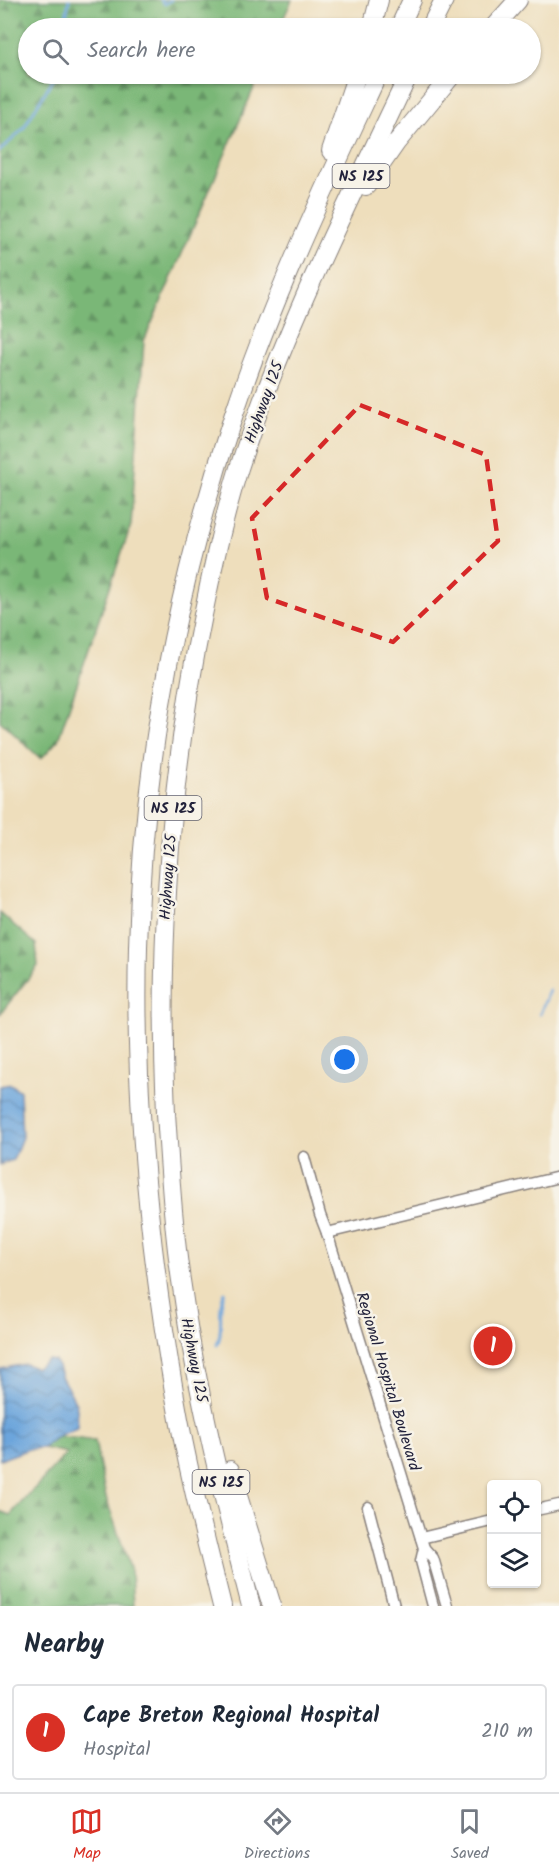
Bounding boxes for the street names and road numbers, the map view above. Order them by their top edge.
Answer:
road number: NS 125 [332,164,389,188]
street label: Highway 125 [238,357,291,447]
road number: NS 125 [144,796,201,820]
street label: Highway 125 [153,832,184,921]
street label: Regional Hospital Boulevard [348,1289,427,1475]
street label: Highway 125 [173,1316,214,1406]
road number: NS 125 [192,1470,250,1494]

